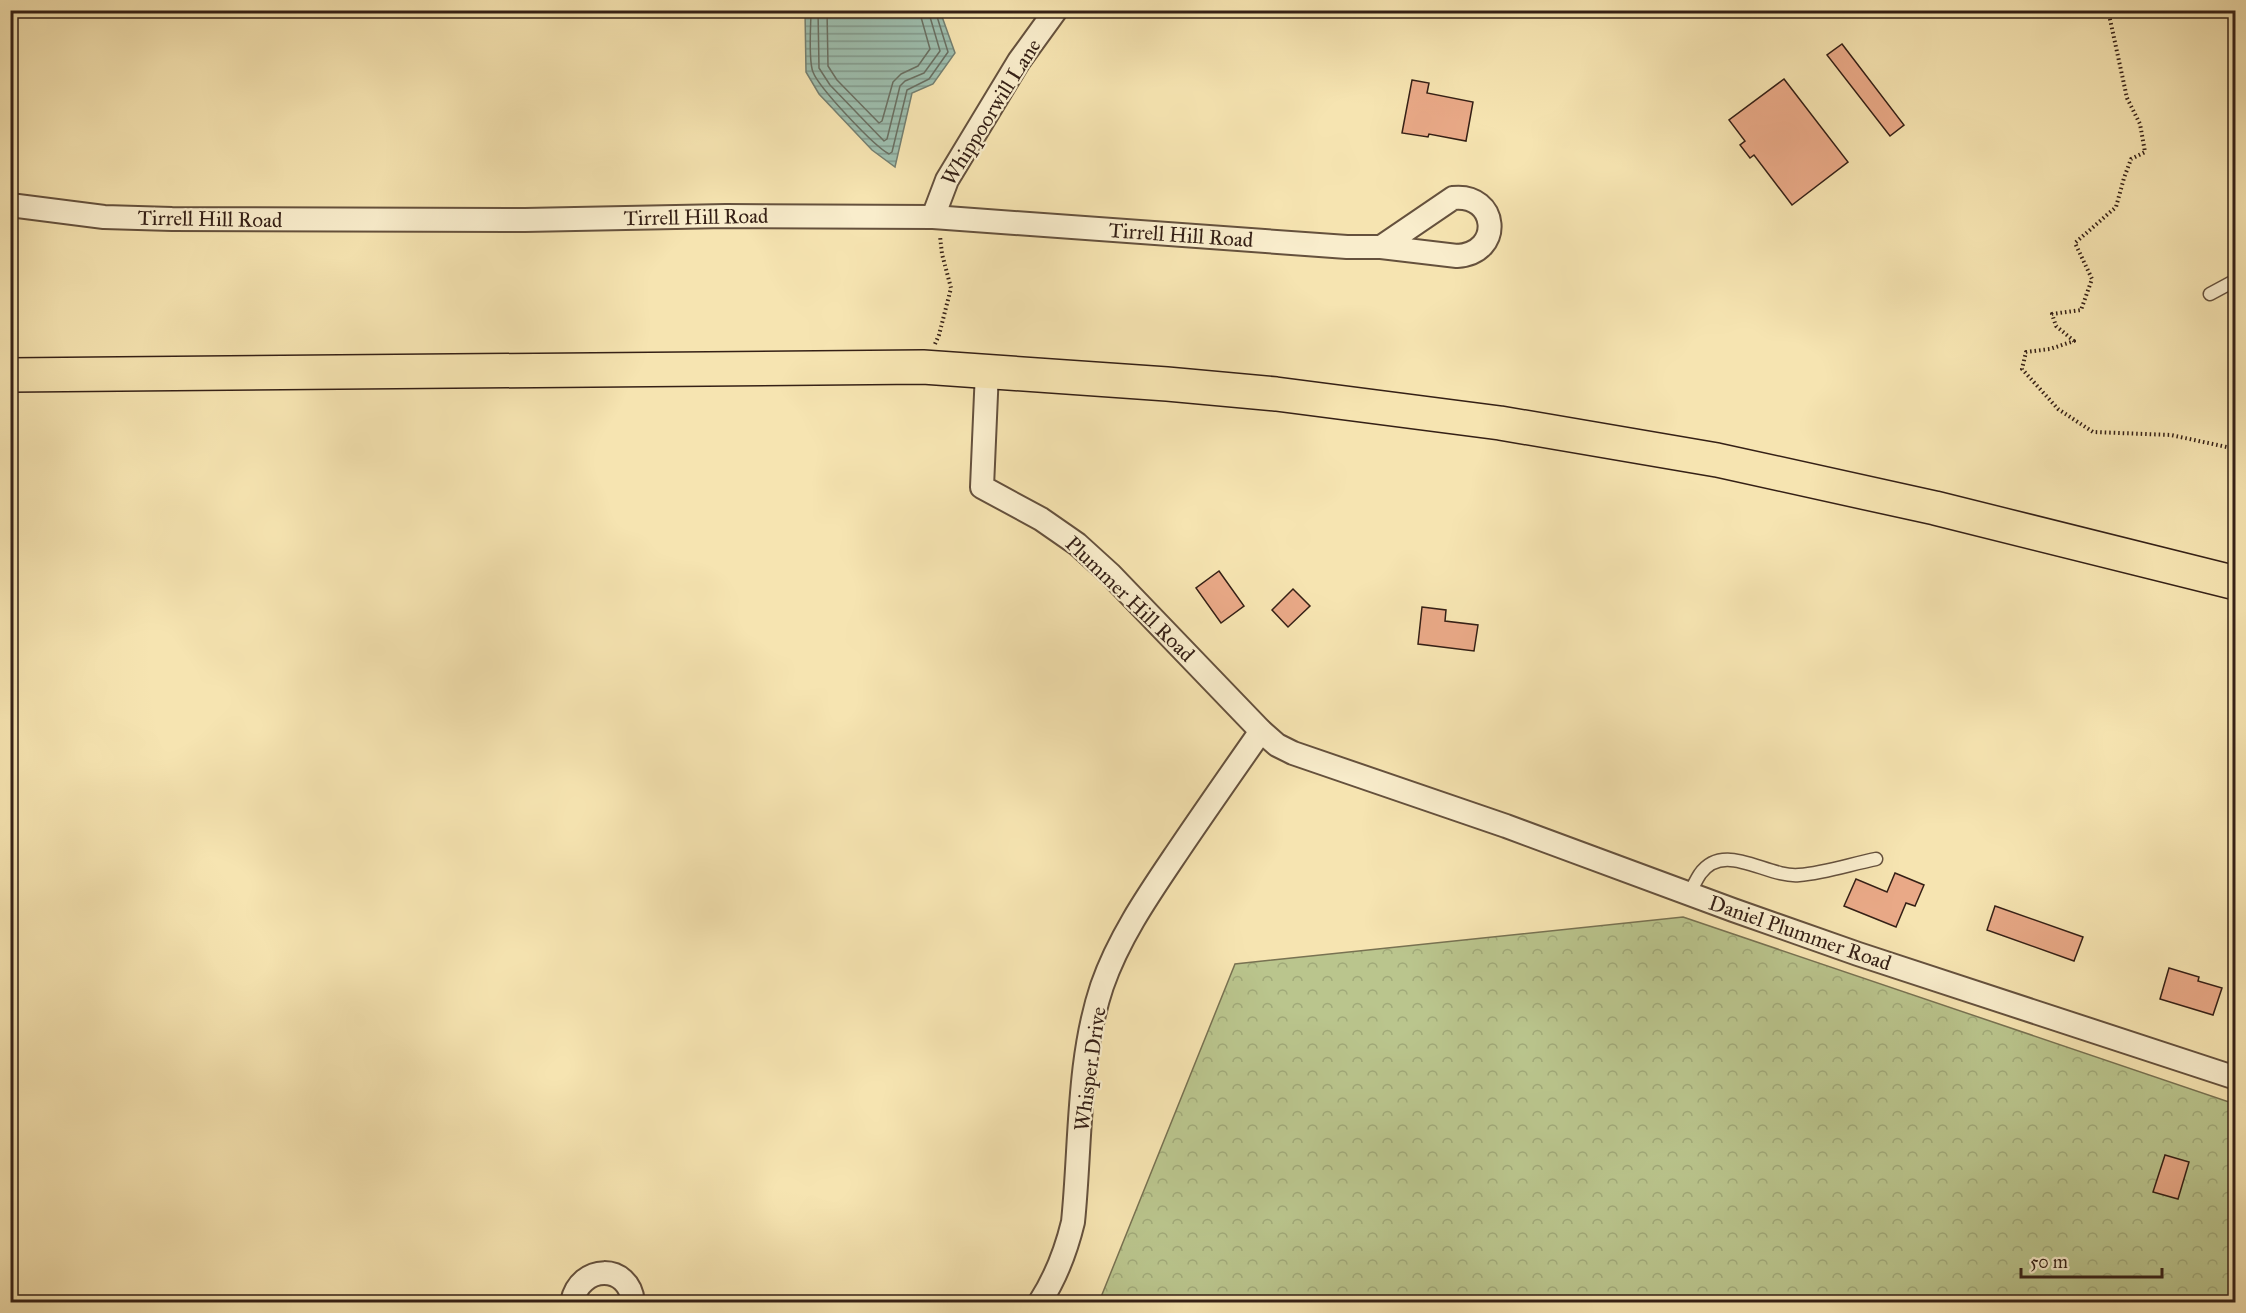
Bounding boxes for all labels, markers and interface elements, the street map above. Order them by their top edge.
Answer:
street label: Whippoorwill Lane [935,34,1047,190]
street label: Tirrell Hill Road [623,203,769,231]
street label: Tirrell Hill Road [137,205,283,233]
street label: Tirrell Hill Road [1108,217,1255,253]
street label: Plummer Hill Road [1060,531,1200,668]
street label: Daniel Plummer Road [1705,890,1895,977]
street label: Whisper Drive [1068,1005,1112,1133]
scale bar [2021,1241,2162,1279]
text: 50 m [2030,1251,2068,1273]

